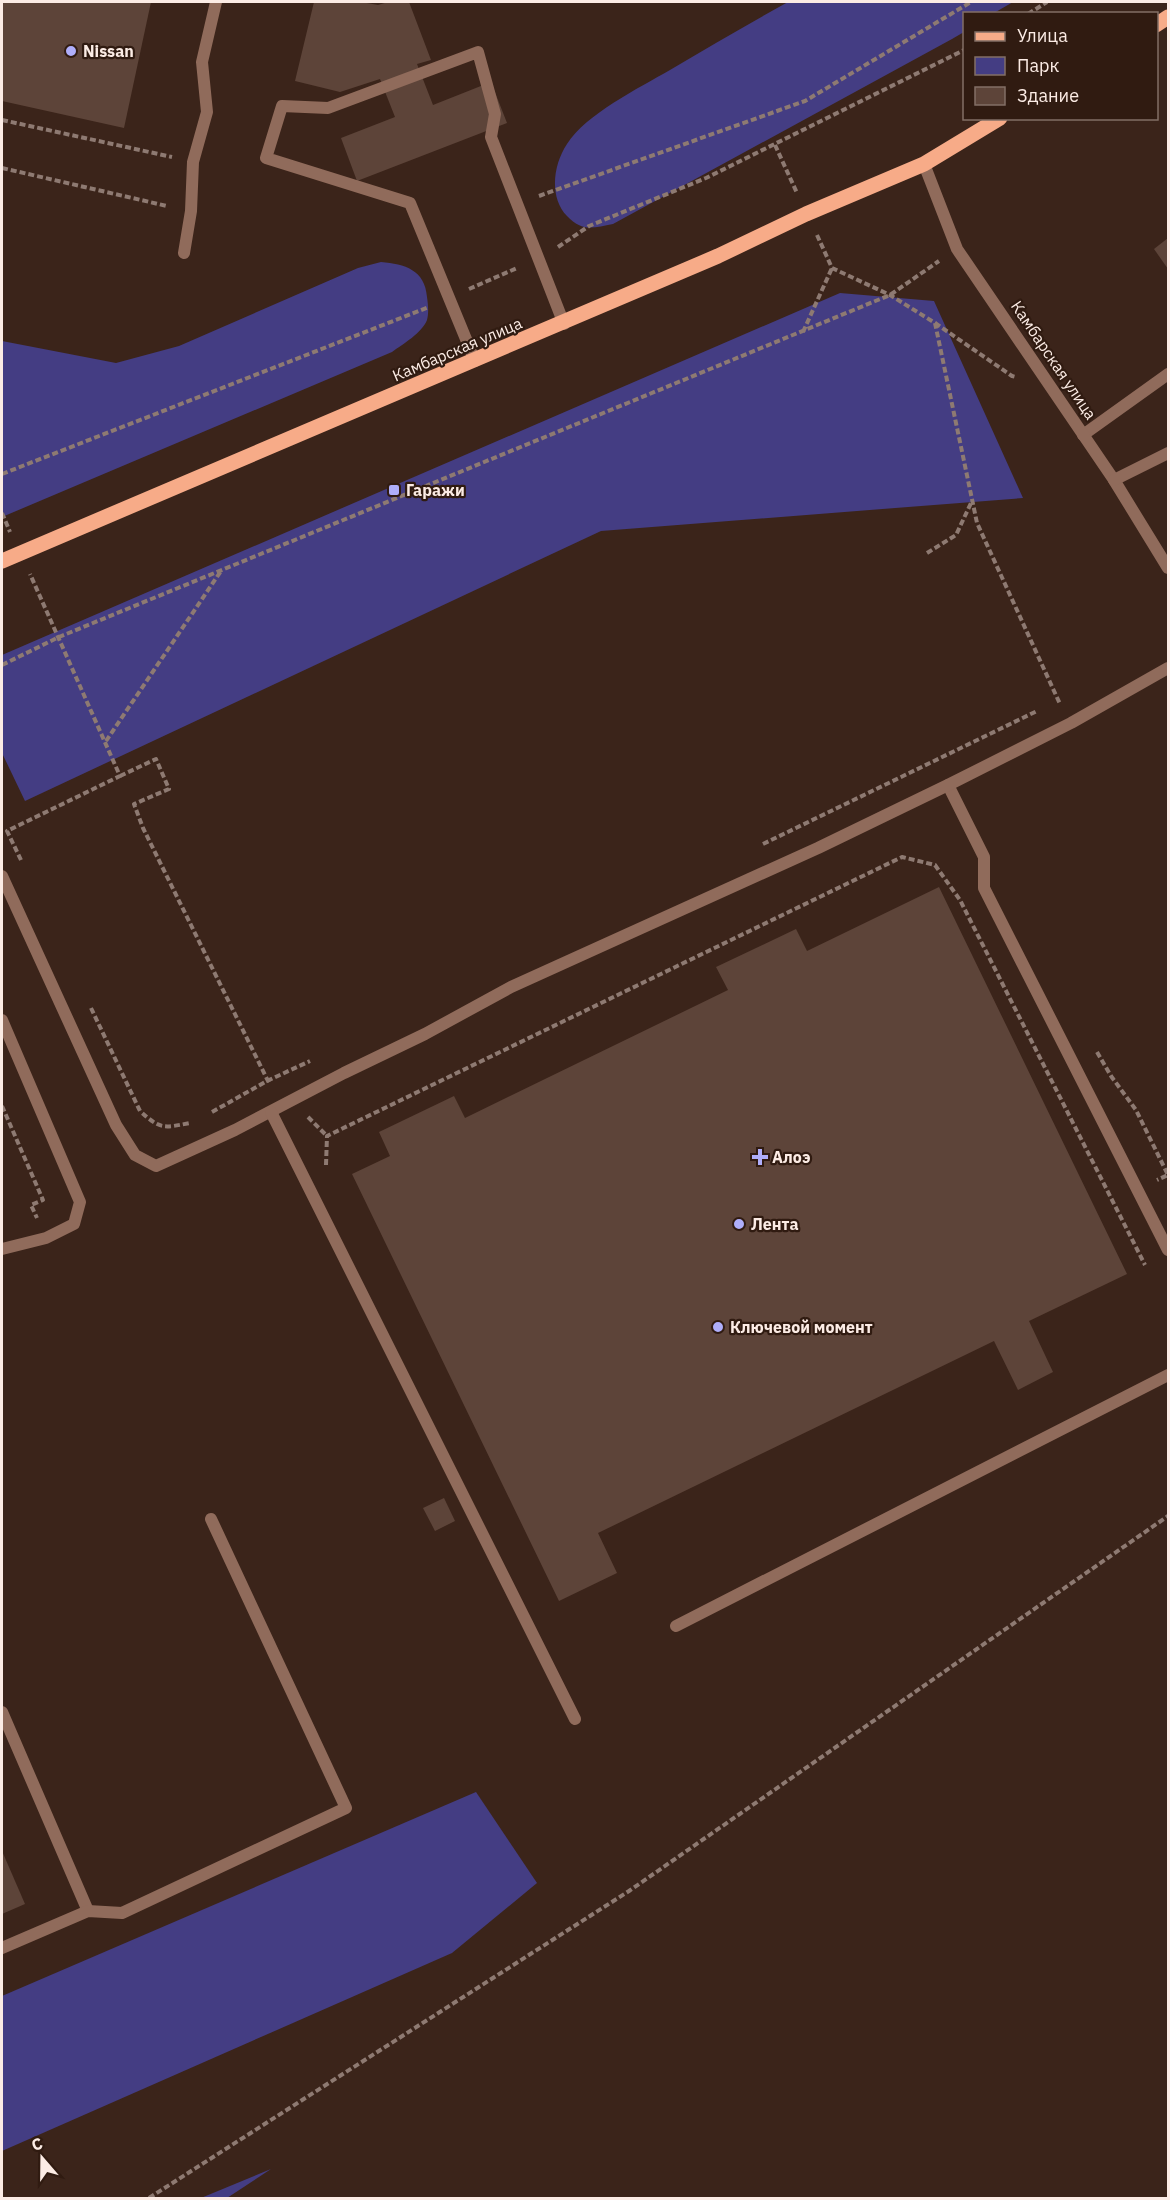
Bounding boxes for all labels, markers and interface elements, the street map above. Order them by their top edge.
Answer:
legend [963,12,1158,120]
text: Улица [1017,24,1068,47]
place label: Nissan [83,41,134,61]
marker: Nissan [64,44,78,58]
text: Парк [1017,54,1060,77]
text: Здание [1017,84,1079,107]
street label: Камбарская улица [1007,297,1101,424]
street label: Камбарская улица [389,312,525,385]
place label: Гаражи [406,480,465,500]
marker: Гаражи [387,483,401,497]
place label: Алоэ [772,1147,810,1167]
marker: Алоэ [753,1150,767,1164]
place label: Лента [751,1214,799,1234]
marker: Лента [732,1217,746,1231]
place label: Ключевой момент [730,1317,873,1337]
marker: Ключевой момент [711,1320,725,1334]
north arrow [12,2128,72,2188]
text: С [29,2133,45,2155]

